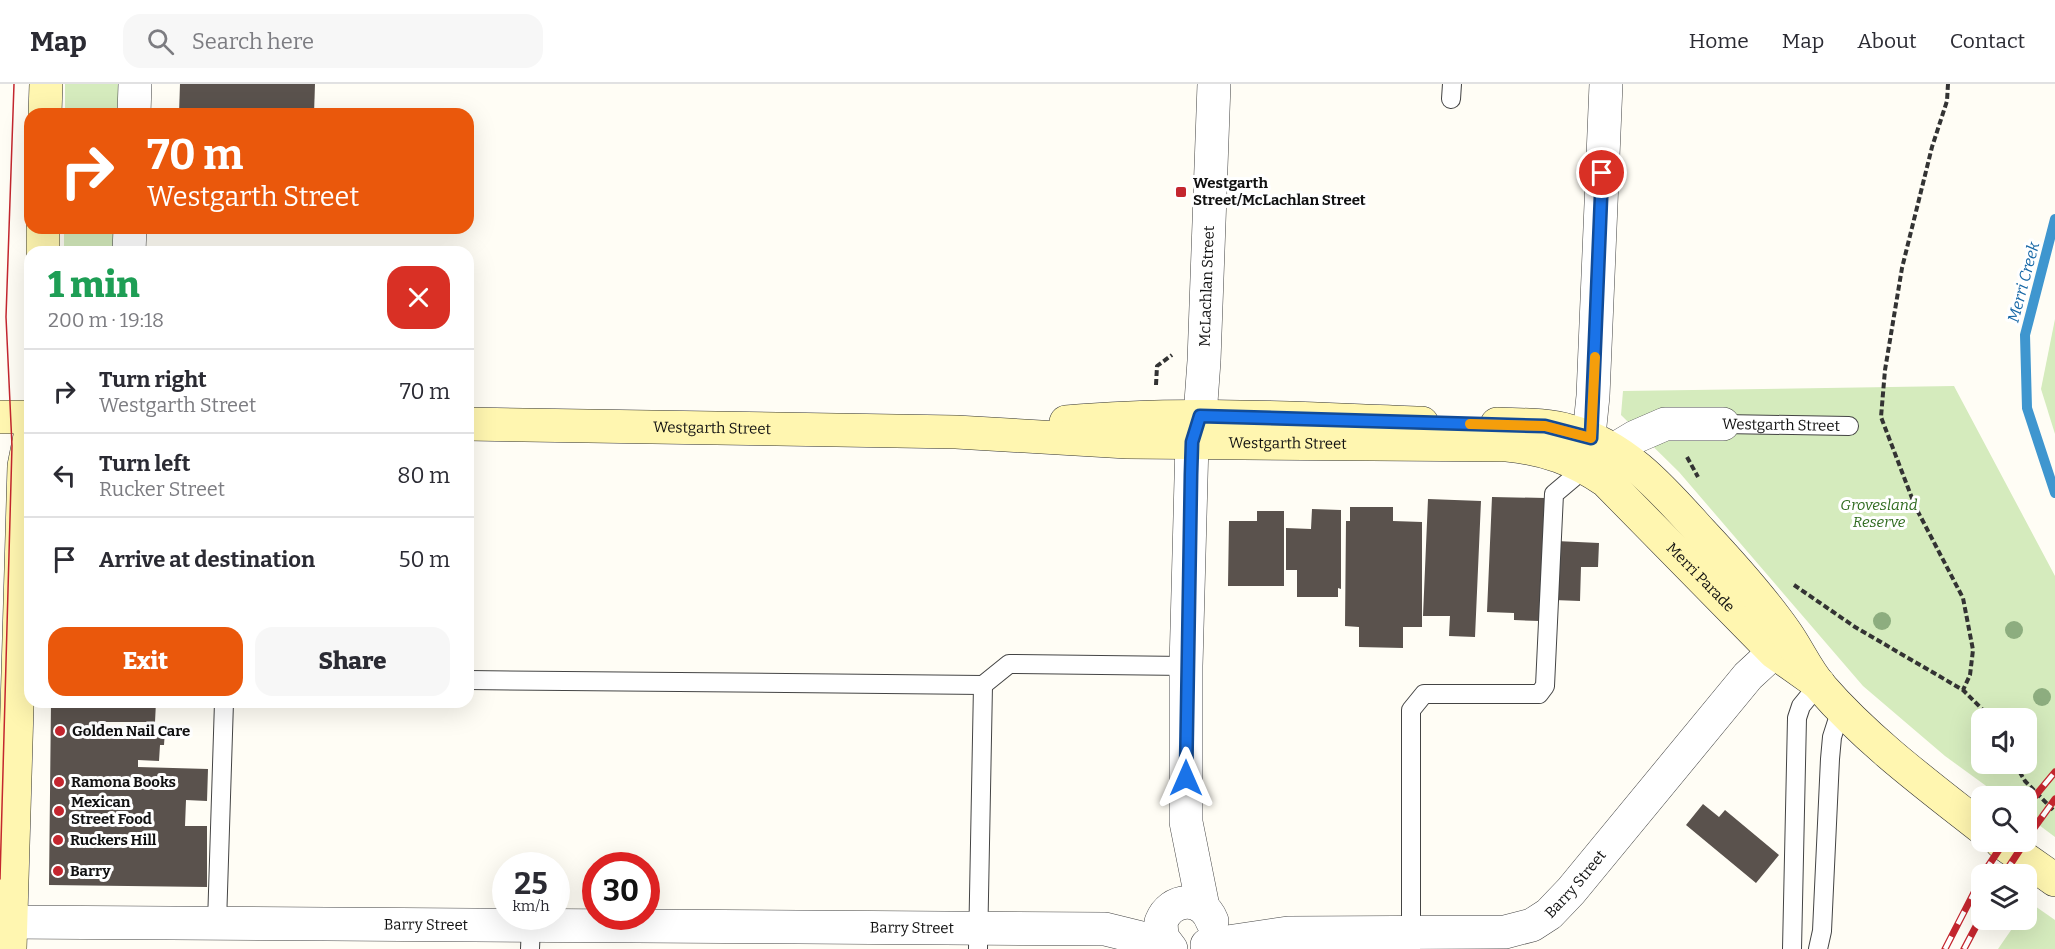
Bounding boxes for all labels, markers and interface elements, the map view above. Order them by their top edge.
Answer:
search box [123,14,543,68]
text: Map [30,25,87,58]
icon: search [144,25,177,58]
text: Search here [192,28,314,55]
text: Home [1689,28,1749,54]
text: Map [1782,28,1824,54]
text: About [1857,28,1917,54]
text: Contact [1950,28,2025,54]
text: 70 m [147,130,243,180]
icon: right [48,132,126,210]
pin [1576,147,1627,198]
icon: arrive [1585,156,1618,189]
place label: Westgarth Street/McLachlan Street [1193,174,1366,209]
text: Westgarth Street [147,181,359,213]
marker: Westgarth Street/McLachlan Street [1174,185,1188,199]
street label: McLachlan Street [1196,225,1218,347]
water label: Merri Creek [2004,239,2043,325]
text: 1 min [48,263,140,307]
button: close [387,266,450,329]
text: 200 m · 19:18 [48,308,164,332]
text: Turn right [99,366,207,393]
icon: right [48,375,81,408]
text: 70 m [400,378,450,405]
text: Westgarth Street [99,393,256,417]
street label: Westgarth Street [1722,415,1841,435]
street label: Westgarth Street [653,418,772,438]
street label: Westgarth Street [1229,434,1347,453]
text: Turn left [99,450,191,477]
icon: left [48,459,81,492]
text: 80 m [397,462,450,489]
text: Rucker Street [99,477,225,501]
park label: Grovesland Reserve [1840,496,1918,531]
street label: Merri Parade [1663,539,1739,616]
icon: arrive [48,543,81,576]
text: Arrive at destination [99,546,315,573]
text: 50 m [399,546,450,573]
button: Exit [48,627,243,696]
button: Share [255,627,450,696]
map controls [1971,708,2037,930]
button: sound [1971,708,2037,774]
place label: Golden Nail Care [72,722,190,740]
marker: Golden Nail Care [53,724,67,738]
position arrow [1154,746,1218,810]
place label: Ramona Books [71,773,176,791]
marker: Ramona Books [52,775,66,789]
button: search [1971,786,2037,852]
place label: Mexican Street Food [71,793,152,828]
marker: Mexican Street Food [52,804,66,818]
place label: Ruckers Hill [70,831,157,849]
marker: Ruckers Hill [51,833,65,847]
street label: Barry Street [1541,846,1610,922]
speed limit sign: 30 [582,852,660,930]
place label: Barry [70,862,111,880]
marker: Barry [51,864,65,878]
button: layers [1971,864,2037,930]
text: 25 [514,866,548,902]
text: km/h [512,897,550,915]
street label: Barry Street [384,915,469,934]
street label: Barry Street [870,919,955,937]

